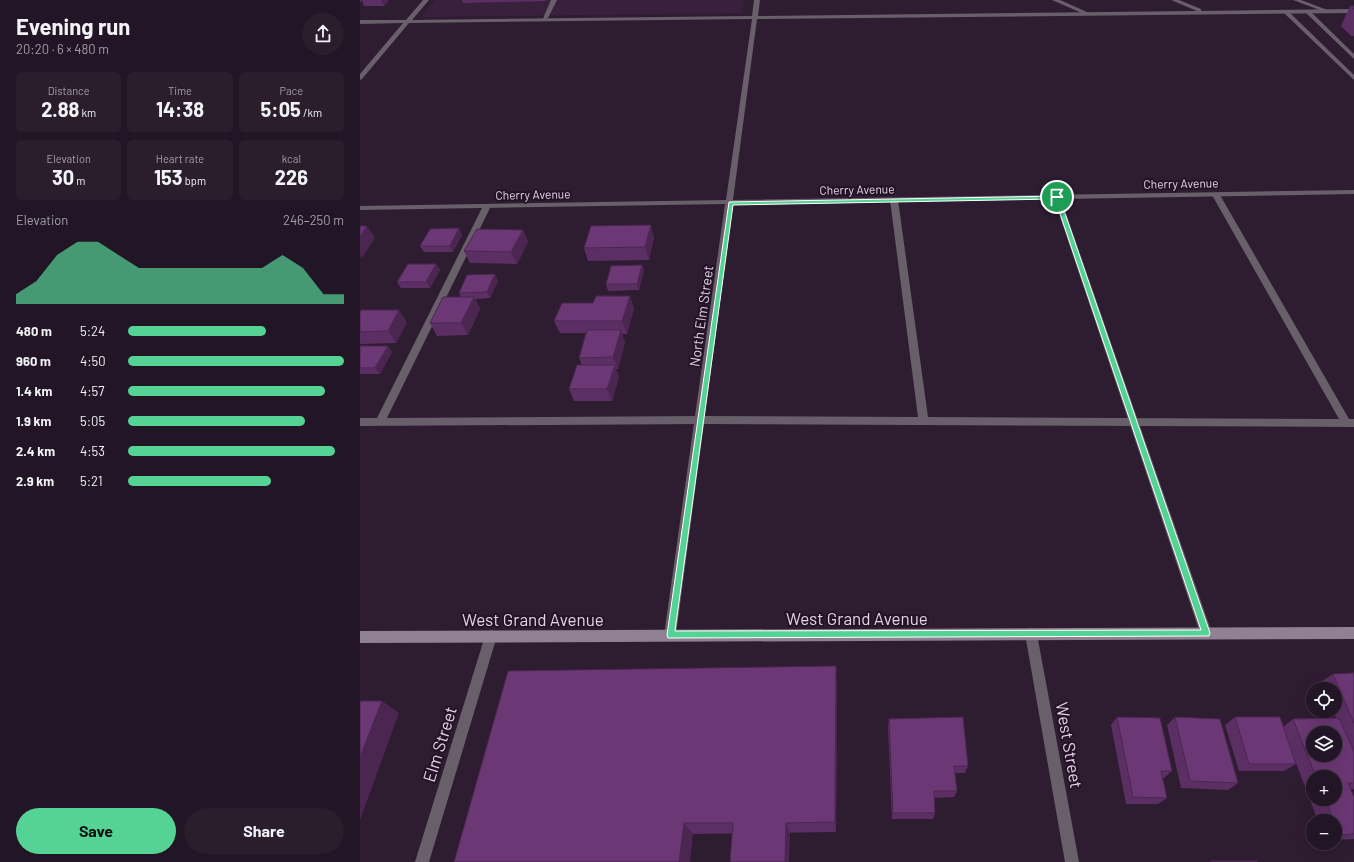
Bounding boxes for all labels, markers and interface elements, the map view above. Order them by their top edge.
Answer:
text: Evening run [16,13,130,39]
button: share [302,13,344,55]
text: 20:20 · 6 × 480 m [16,41,109,57]
text: Distance [48,84,90,97]
text: Time [168,84,192,97]
text: Pace [280,84,303,97]
text: 2.88 [41,97,79,121]
text: 14:38 [156,97,204,121]
text: 5:05 [261,97,301,121]
text: km [79,106,96,119]
text: /km [301,106,322,119]
text: Elevation [47,152,91,165]
text: Heart rate [156,152,204,165]
text: kcal [282,152,301,165]
text: 30 [52,165,74,189]
text: 153 [154,165,183,189]
text: 226 [275,165,308,189]
text: m [74,174,85,187]
text: bpm [183,174,206,187]
street label: Cherry Avenue [1143,175,1219,191]
pin [1040,180,1074,214]
street label: Cherry Avenue [819,181,895,197]
street label: Cherry Avenue [495,186,571,202]
icon: arrive [1046,186,1068,208]
text: Elevation [16,212,68,228]
text: 246–250 m [283,212,344,228]
street label: North Elm Street [685,264,717,368]
text: 480 m [16,323,52,339]
text: 5:24 [80,323,105,339]
text: 960 m [16,353,51,369]
text: 4:50 [80,353,106,369]
text: 1.4 km [16,383,52,399]
text: 4:57 [80,383,104,399]
text: 1.9 km [16,413,51,429]
text: 5:05 [80,413,105,429]
text: 2.4 km [16,443,55,459]
text: 4:53 [80,443,105,459]
text: 2.9 km [16,473,54,489]
text: 5:21 [80,473,102,489]
street label: West Grand Avenue [786,608,928,628]
street label: West Grand Avenue [462,609,604,629]
map controls [1306,682,1342,850]
button: locate [1306,682,1342,718]
street label: West Street [1053,700,1087,790]
street label: Elm Street [418,704,460,784]
button: layers [1306,726,1342,762]
button: + [1306,770,1342,806]
button: Save [16,808,176,854]
button: Share [184,808,344,854]
button: − [1306,814,1342,850]

